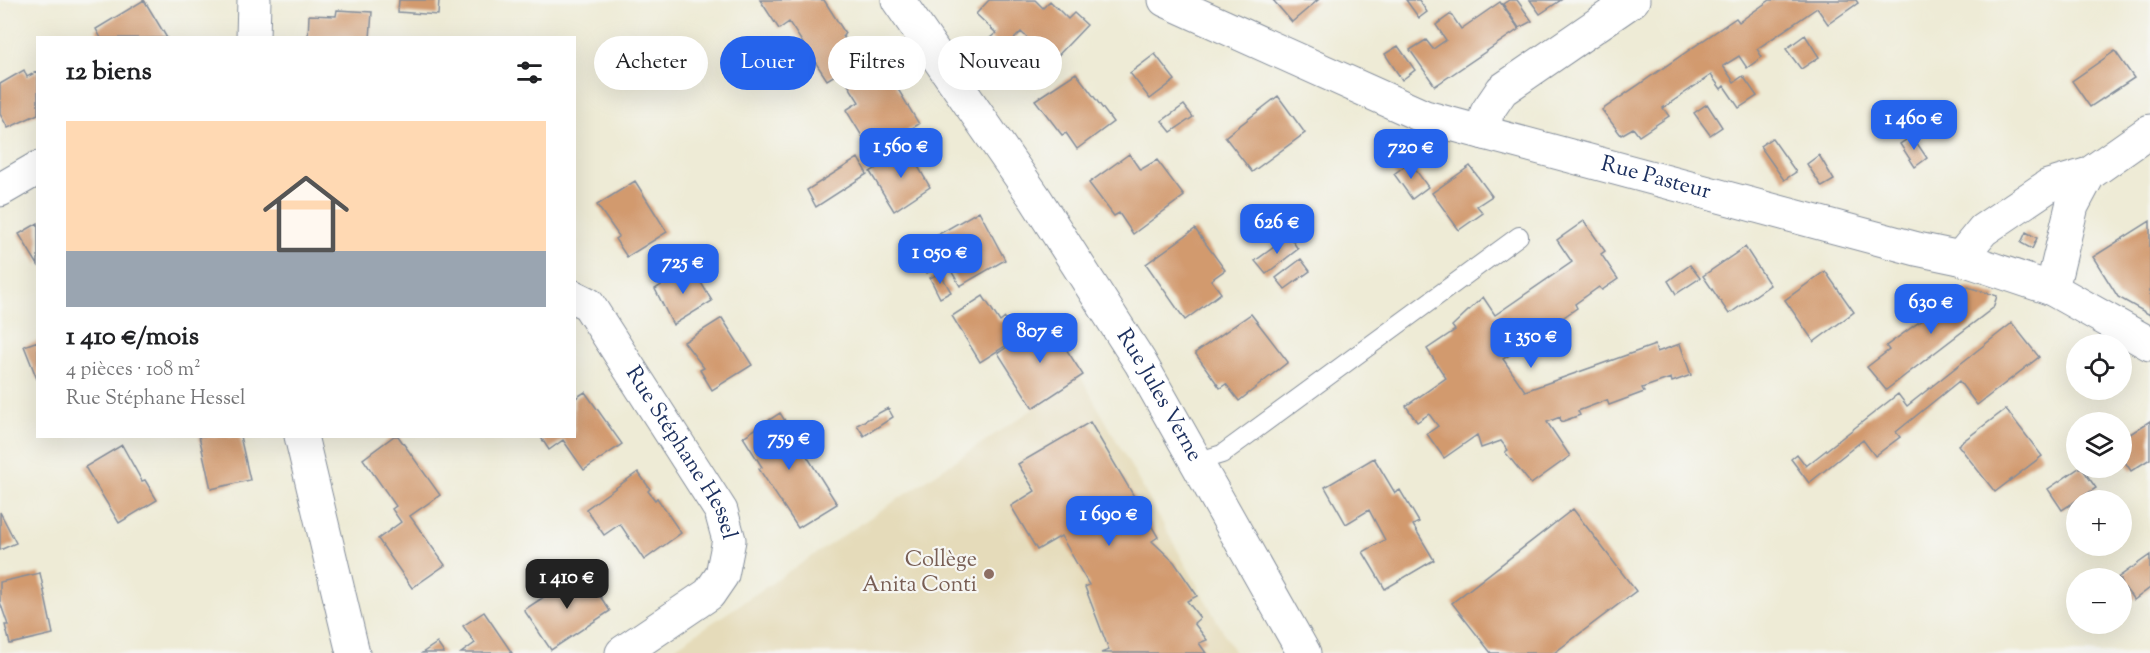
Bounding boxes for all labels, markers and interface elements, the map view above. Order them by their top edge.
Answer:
chip: Acheter [594,36,708,90]
chip: Louer [720,36,816,90]
chip: Filtres [828,36,926,90]
chip: Nouveau [938,36,1062,90]
text: 12 biens [66,54,152,91]
icon: filters [513,56,546,89]
pin: 1 460 € [1859,100,1969,151]
text: 1 460 € [1885,105,1943,134]
pin: 1 560 € [846,128,956,179]
pin: 720 € [1369,129,1453,180]
text: 1 560 € [874,133,928,162]
text: 720 € [1388,134,1434,163]
street label: Rue Pasteur [1597,149,1714,209]
icon: home [252,160,360,268]
pin: 626 € [1235,204,1319,255]
text: 626 € [1254,209,1300,238]
pin: 1 050 € [885,234,995,285]
text: 1 050 € [912,239,968,268]
pin: 725 € [641,244,725,295]
text: 725 € [662,249,704,278]
pin: 630 € [1889,284,1973,335]
text: 630 € [1909,289,1953,318]
pin: 807 € [998,313,1082,364]
text: 807 € [1016,318,1064,347]
pin: 1 350 € [1476,318,1586,369]
text: 1 410 €/mois [66,319,199,356]
street label: Rue Jules Verne [1107,323,1209,468]
text: 1 350 € [1504,323,1558,352]
map controls [2066,334,2132,634]
button: locate [2066,334,2132,400]
text: 4 pièces · 108 m² [66,356,201,385]
street label: Rue Stéphane Hessel [616,361,744,543]
text: Rue Stéphane Hessel [66,385,246,414]
button: layers [2066,412,2132,478]
pin: 759 € [747,420,831,471]
text: 759 € [767,425,811,454]
button: + [2066,490,2132,556]
pin: 1 690 € [1054,496,1164,547]
text: 1 690 € [1080,501,1138,530]
place label: Collège Anita Conti [862,545,977,602]
pin: 1 410 € [512,559,622,610]
text: 1 410 € [540,564,594,593]
marker: Collège Anita Conti [982,567,996,581]
button: − [2066,568,2132,634]

